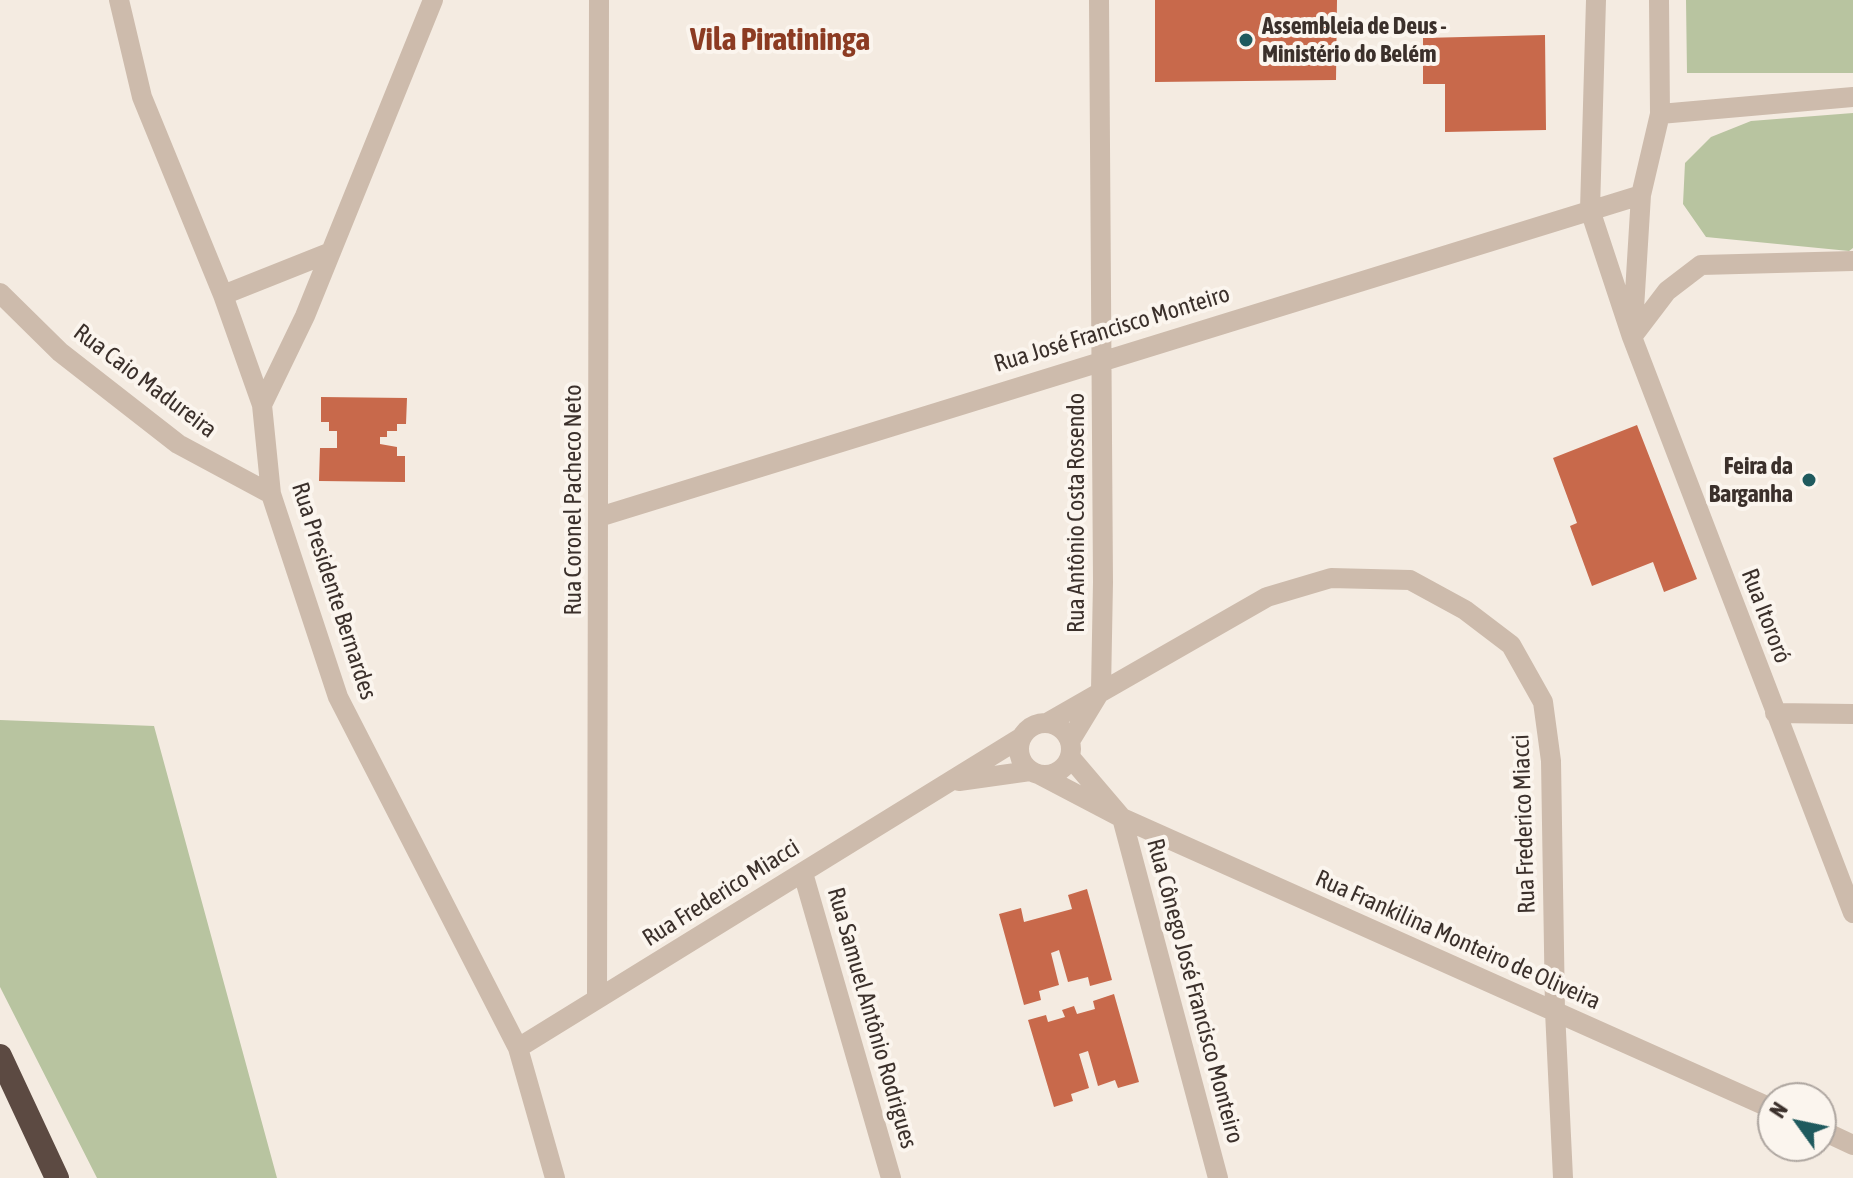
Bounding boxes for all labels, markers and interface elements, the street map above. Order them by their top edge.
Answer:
place label: Assembleia de Deus - Ministério do Belém [1262,12,1446,68]
district label: Vila Piratininga [690,21,870,59]
marker: Assembleia de Deus - Ministério do Belém [1237,31,1255,49]
street label: Rua José Francisco Monteiro [991,279,1233,379]
street label: Rua Caio Madureira [68,318,222,444]
street label: Rua Coronel Pacheco Neto [559,385,587,615]
street label: Rua Antônio Costa Rosendo [1062,393,1090,633]
place label: Feira da Barganha [1709,452,1793,508]
marker: Feira da Barganha [1800,471,1818,489]
street label: Rua Presidente Bernardes [285,479,383,703]
street label: Rua Itororó [1735,565,1797,667]
street label: Rua Frederico Miacci [1506,734,1542,914]
street label: Rua Frederico Miacci [637,833,805,953]
street label: Rua Cônego José Francisco Monteiro [1140,836,1250,1146]
street label: Rua Frankilina Monteiro de Oliveira [1311,864,1605,1016]
street label: Rua Samuel Antônio Rodrigues [821,884,923,1152]
north arrow [1757,1082,1837,1162]
text: N [1764,1097,1793,1123]

